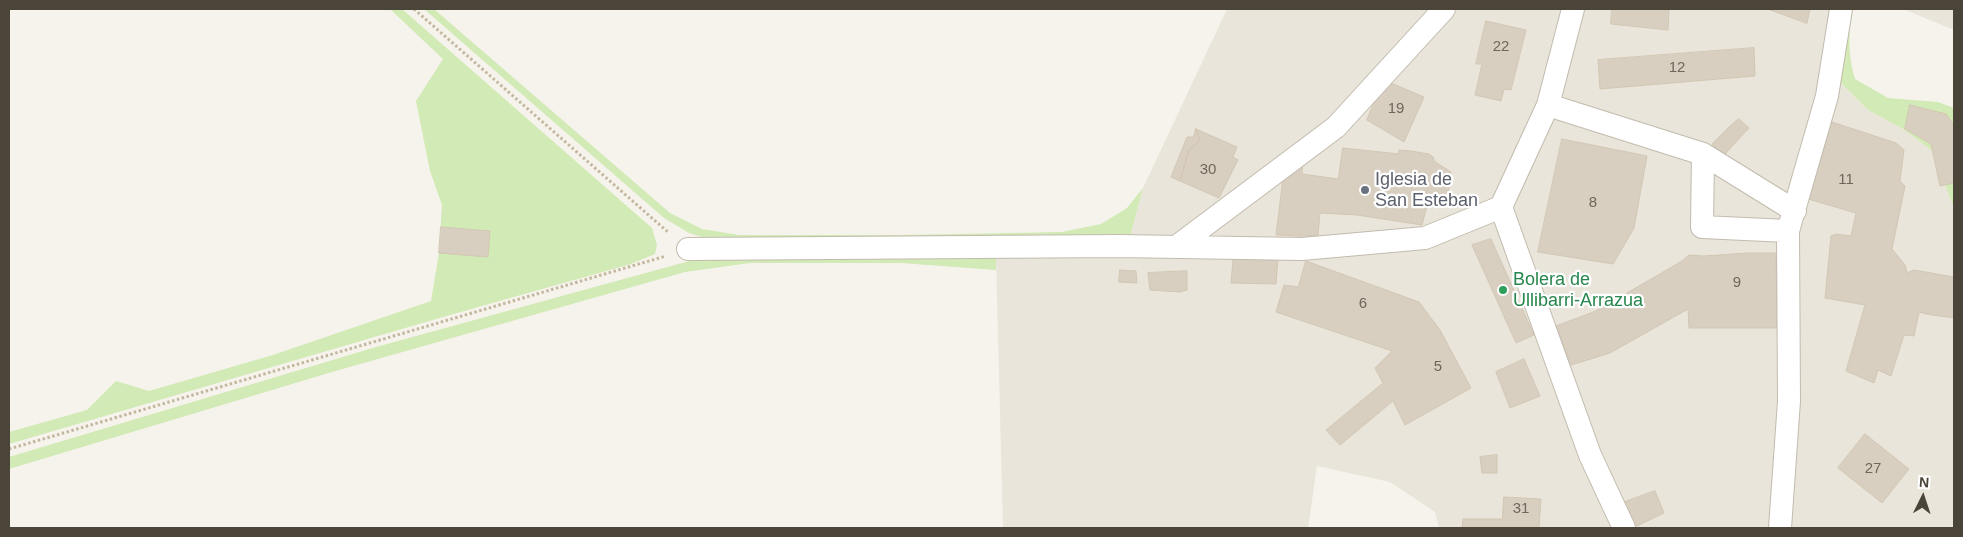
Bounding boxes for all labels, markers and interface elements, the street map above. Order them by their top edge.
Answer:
house number: 22 [1493,38,1509,56]
house number: 12 [1669,59,1685,77]
house number: 19 [1388,100,1404,118]
house number: 30 [1200,161,1216,179]
place label: Iglesia de San Esteban [1375,169,1478,212]
house number: 11 [1838,171,1854,189]
marker: Iglesia de San Esteban [1359,184,1371,196]
house number: 8 [1589,194,1597,212]
place label: Bolera de Ullibarri-Arrazua [1513,269,1643,312]
house number: 9 [1733,274,1741,292]
marker: Bolera de Ullibarri-Arrazua [1497,284,1509,296]
house number: 6 [1359,295,1367,313]
house number: 5 [1434,358,1442,376]
house number: 27 [1865,460,1881,478]
north arrow [1898,472,1948,522]
text: N [1918,474,1930,490]
house number: 31 [1513,500,1529,518]

